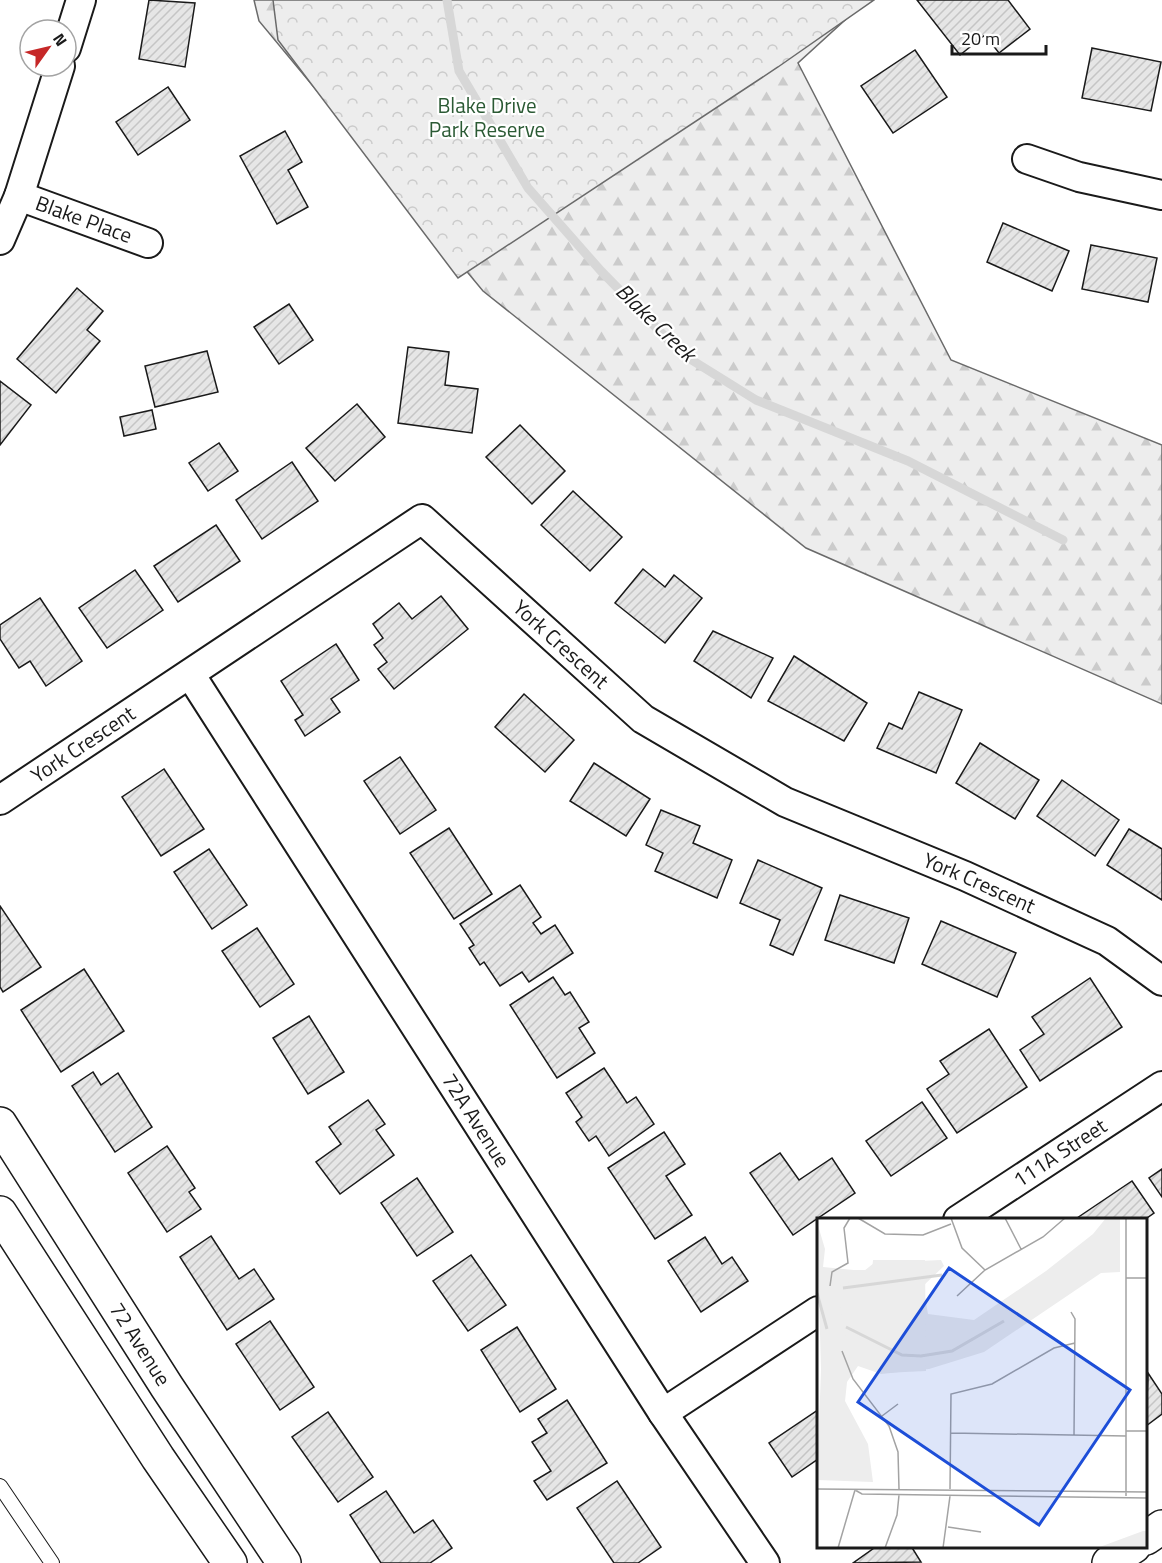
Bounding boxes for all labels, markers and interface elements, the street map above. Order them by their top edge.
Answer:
north arrow [18,18,78,78]
scale bar [952,18,1046,56]
text: 20 m [961,25,1000,52]
text: N [47,28,73,51]
park label: Blake Drive Park Reserve [429,89,545,145]
street label: Blake Place [31,186,137,251]
water label: Blake Creek [608,275,706,371]
street label: York Crescent [506,592,617,696]
street label: York Crescent [24,697,142,790]
street label: York Crescent [919,844,1042,921]
street label: 72A Avenue [434,1066,519,1173]
street label: 111A Street [1006,1109,1113,1195]
inset map [817,1218,1147,1548]
street label: 72 Avenue [102,1296,179,1392]

